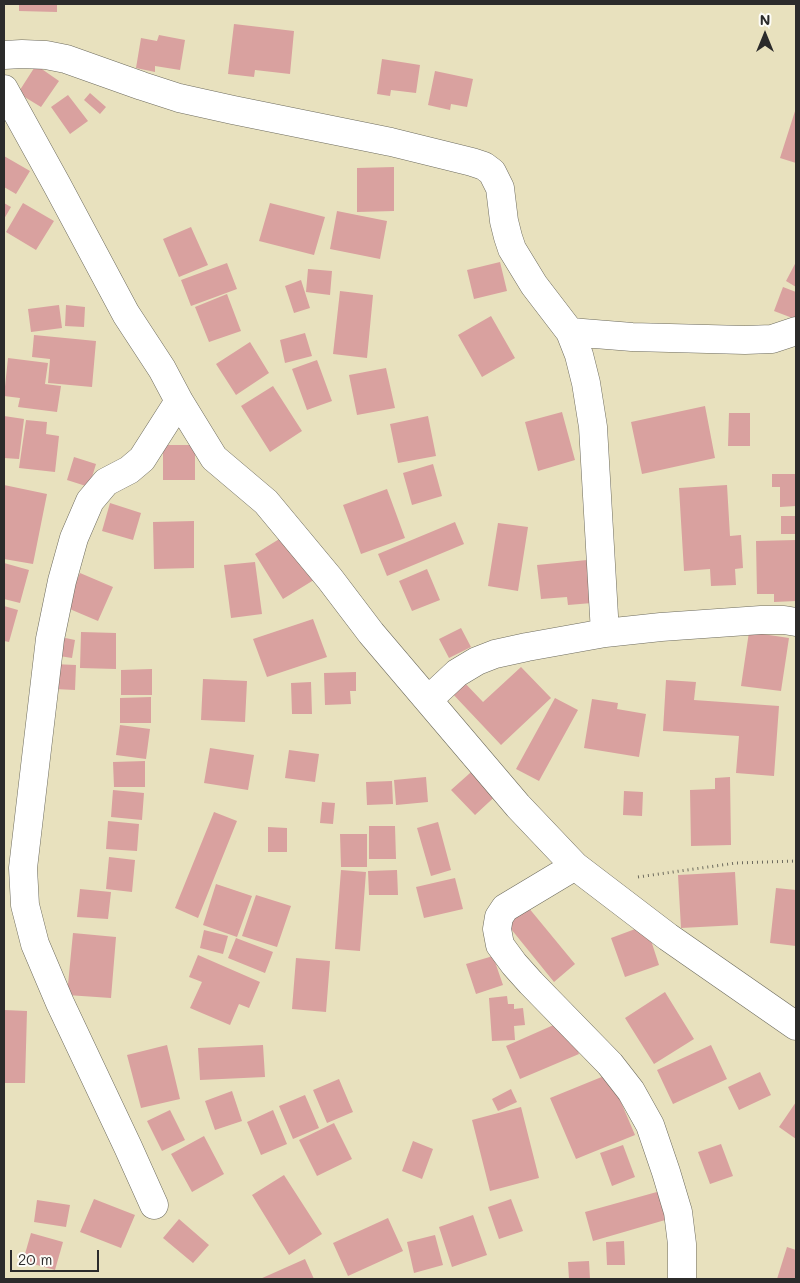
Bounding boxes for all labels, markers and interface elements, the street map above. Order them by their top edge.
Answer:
north arrow [740,10,790,60]
text: N [760,10,770,29]
scale bar [12,1240,101,1272]
text: 20 m [18,1249,52,1269]

